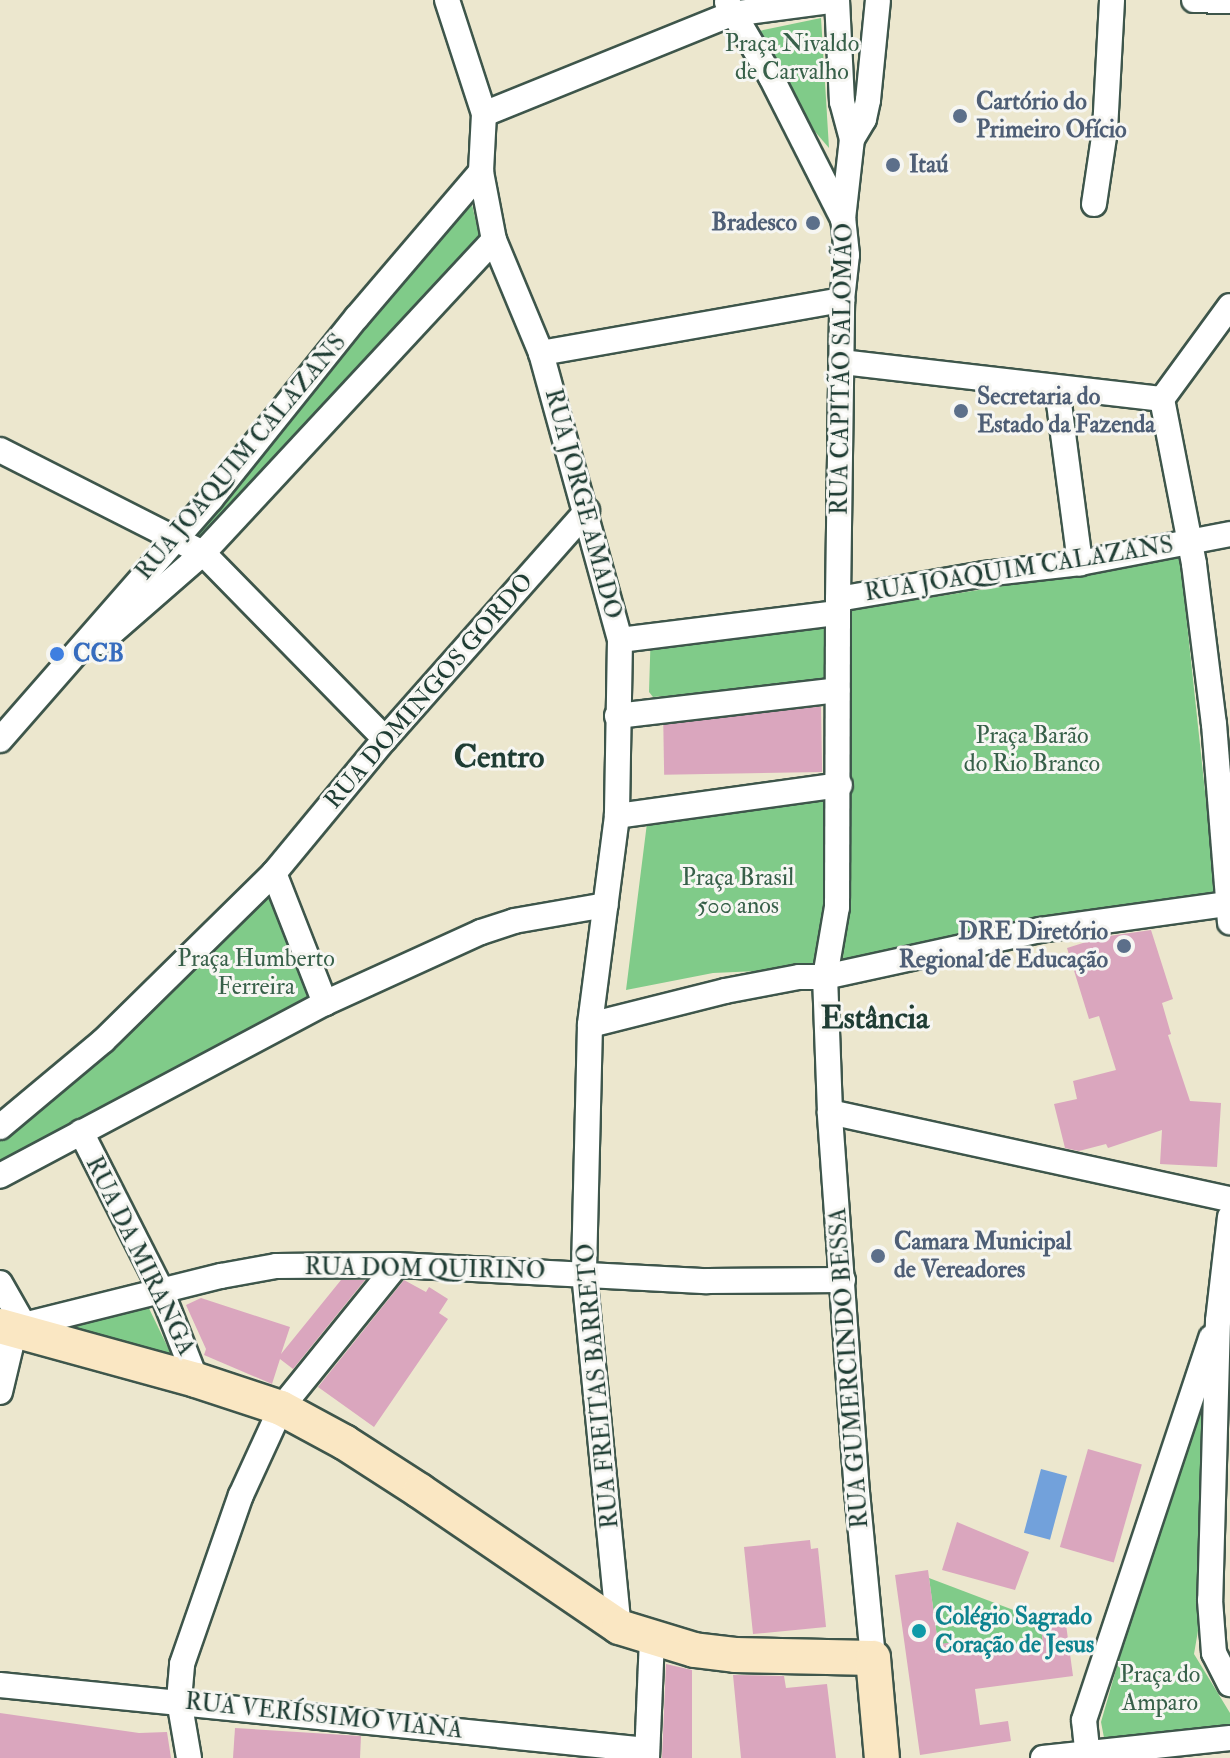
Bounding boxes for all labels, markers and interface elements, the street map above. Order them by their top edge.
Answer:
park label: Praça Nivaldo de Carvalho [725,30,859,86]
place label: Cartório do Primeiro Ofício [976,88,1127,144]
marker: Cartório do Primeiro Ofício [951,107,969,125]
place label: Itaú [909,151,948,179]
marker: Itaú [884,156,902,174]
place label: Bradesco [711,209,797,237]
marker: Bradesco [804,214,822,232]
street label: RUA CAPITÃO SALOMÃO [825,223,859,515]
street label: RUA JOAQUIM CALAZANS [130,328,352,586]
place label: Secretaria do Estado da Fazenda [977,383,1155,439]
street label: RUA JORGE AMADO [538,386,628,622]
marker: Secretaria do Estado da Fazenda [952,402,970,420]
street label: RUA JOAQUIM CALAZANS [863,530,1175,608]
street label: RUA DOMINGOS GORDO [319,567,539,815]
place label: CCB [73,640,124,668]
marker: CCB [48,645,66,663]
park label: Praça Barão do Rio Branco [964,722,1100,778]
district label: Centro [454,738,544,776]
park label: Praça Brasil 500 anos [682,864,794,920]
place label: DRE Diretório Regional de Educação [899,918,1108,974]
marker: DRE Diretório Regional de Educação [1115,937,1133,955]
park label: Praça Humberto Ferreira [177,945,335,1001]
district label: Estância [821,999,929,1037]
street label: RUA DA MIRANGA [79,1152,201,1360]
street label: RUA GUMERCINDO BESSA [823,1207,875,1529]
place label: Camara Municipal de Vereadores [894,1228,1072,1284]
street label: RUA FREITAS BARRETO [571,1242,625,1530]
marker: Camara Municipal de Vereadores [869,1247,887,1265]
street label: RUA DOM QUIRINO [304,1253,546,1285]
place label: Colégio Sagrado Coração de Jesus [935,1603,1094,1659]
marker: Colégio Sagrado Coração de Jesus [910,1622,928,1640]
park label: Praça do Amparo [1120,1661,1200,1717]
street label: RUA VERÍSSIMO VIANA [184,1687,464,1745]

